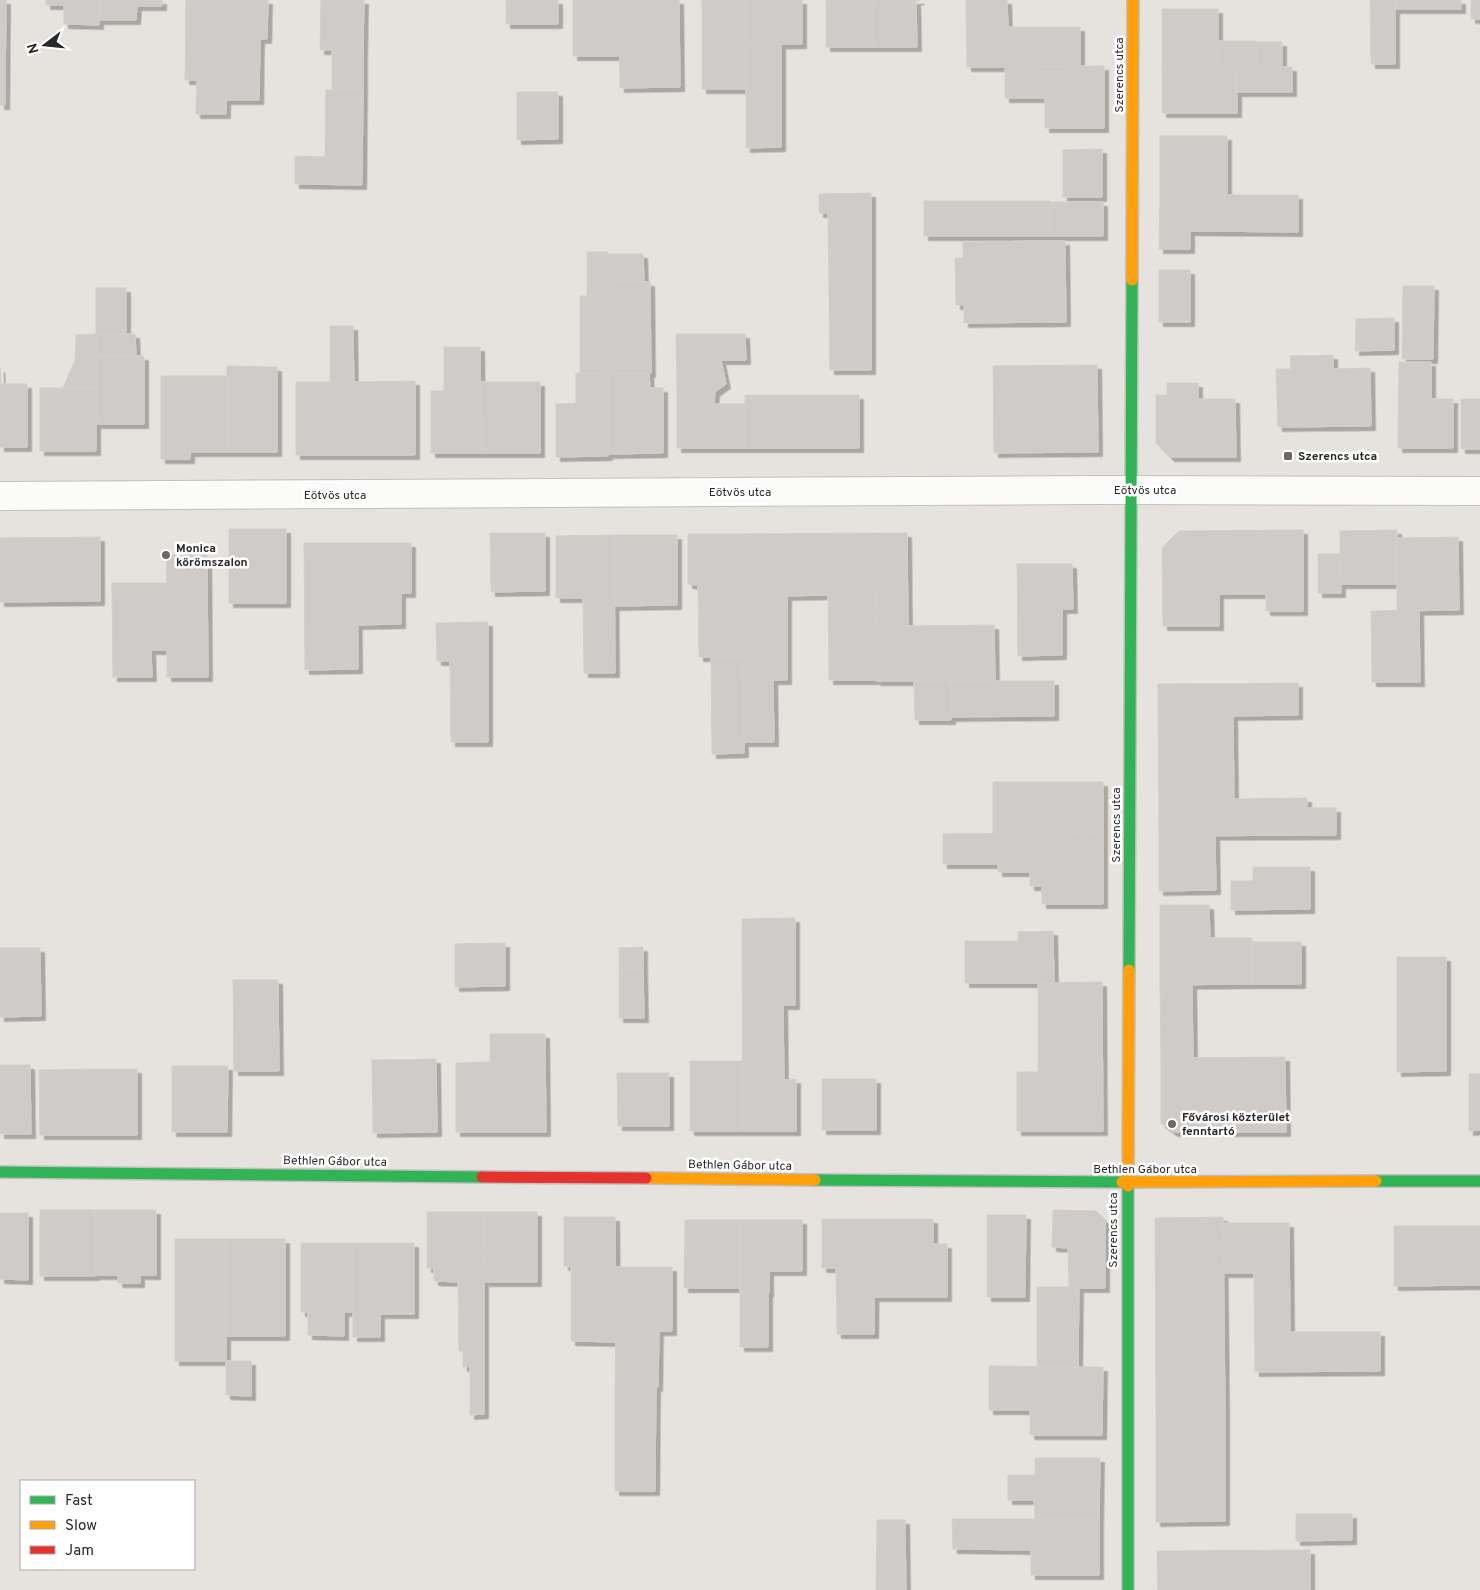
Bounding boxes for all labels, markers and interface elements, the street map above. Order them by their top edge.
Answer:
north arrow [20,20,70,70]
street label: Szerencs utca [1112,37,1128,113]
text: N [24,41,44,55]
place label: Szerencs utca [1298,449,1377,465]
marker: Szerencs utca [1282,450,1294,462]
street label: Eötvös utca [1114,483,1176,499]
street label: Eötvös utca [709,485,771,501]
street label: Eötvös utca [304,488,366,504]
place label: Monica körömszalon [176,541,248,571]
marker: Monica körömszalon [160,549,172,561]
street label: Szerencs utca [1109,787,1125,863]
place label: Fővárosi közterület fenntartó [1182,1110,1290,1140]
marker: Fővárosi közterület fenntartó [1166,1118,1178,1130]
street label: Bethlen Gábor utca [283,1153,387,1171]
street label: Bethlen Gábor utca [688,1157,792,1175]
street label: Bethlen Gábor utca [1093,1162,1197,1178]
street label: Szerencs utca [1106,1192,1122,1268]
legend [20,1480,195,1570]
text: Fast [65,1492,93,1511]
text: Slow [65,1517,97,1536]
text: Jam [65,1542,94,1561]

